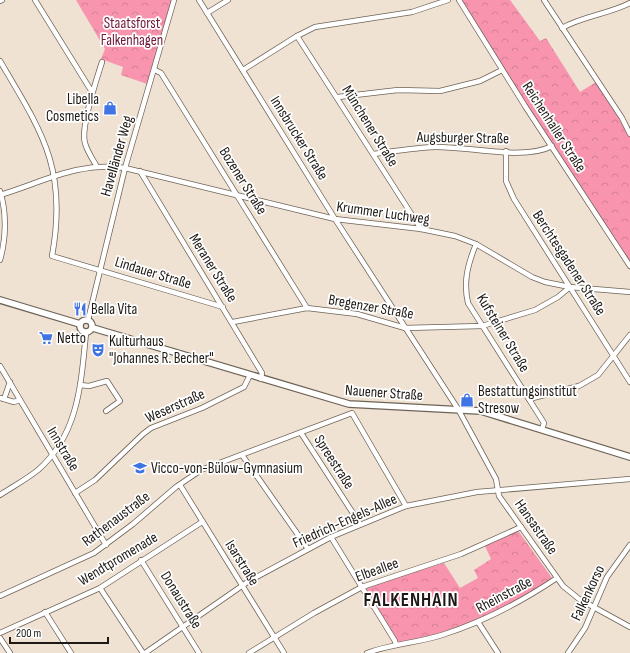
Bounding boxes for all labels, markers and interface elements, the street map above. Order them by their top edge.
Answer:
park label: Staatsforst Falkenhagen [101,14,163,50]
street label: Reichenhaller Straße [518,78,590,176]
street label: Münchener Straße [337,82,403,170]
place label: Libella Cosmetics [46,90,99,126]
street label: Innsbrucker Straße [266,92,332,184]
shop icon: Libella Cosmetics [102,100,118,116]
street label: Havelländer Weg [96,113,138,199]
street label: Augsburger Straße [416,128,509,148]
street label: Bozener Straße [215,144,271,218]
street label: Krummer Luchweg [335,197,431,229]
street label: Berchtesgadener Straße [528,207,610,319]
street label: Meraner Straße [185,230,241,306]
street label: Lindauer Straße [112,252,194,294]
street label: Bregenzer Straße [327,290,415,324]
street label: Kufsteiner Straße [472,290,534,376]
place label: Bella Vita [91,300,137,319]
restaurant icon: Bella Vita [72,301,88,317]
place label: Netto [57,329,86,348]
supermarket icon: Netto [38,330,54,346]
place label: Kulturhaus "Johannes R. Becher" [109,332,214,368]
theatre icon: Kulturhaus "Johannes R. Becher" [90,342,106,358]
street label: Nauener Straße [344,381,424,405]
place label: Bestattungsinstitut Stresow [478,382,577,418]
street label: Weserstraße [142,384,208,428]
shop icon: Bestattungsinstitut Stresow [459,392,475,408]
street label: Innstraße [42,424,84,474]
street label: Spreestraße [309,431,359,493]
place label: Vicco-von-Bülow-Gymnasium [151,459,303,478]
school or university icon: Vicco-von-Bülow-Gymnasium [132,460,148,476]
street label: Rathenaustraße [78,487,154,551]
street label: Friedrich-Engels-Allee [290,489,400,553]
street label: Hansastraße [510,496,562,558]
street label: Wendtpromenade [75,528,161,590]
street label: Isarstraße [221,537,263,589]
street label: Elbeallee [353,553,401,587]
street label: Falkenkorso [567,562,609,624]
street label: Donaustraße [156,568,206,632]
street label: Rheinstraße [473,572,535,618]
district label: FALKENHAIN [363,589,459,612]
scale bar [10,619,108,645]
text: 200 m [16,626,42,641]

